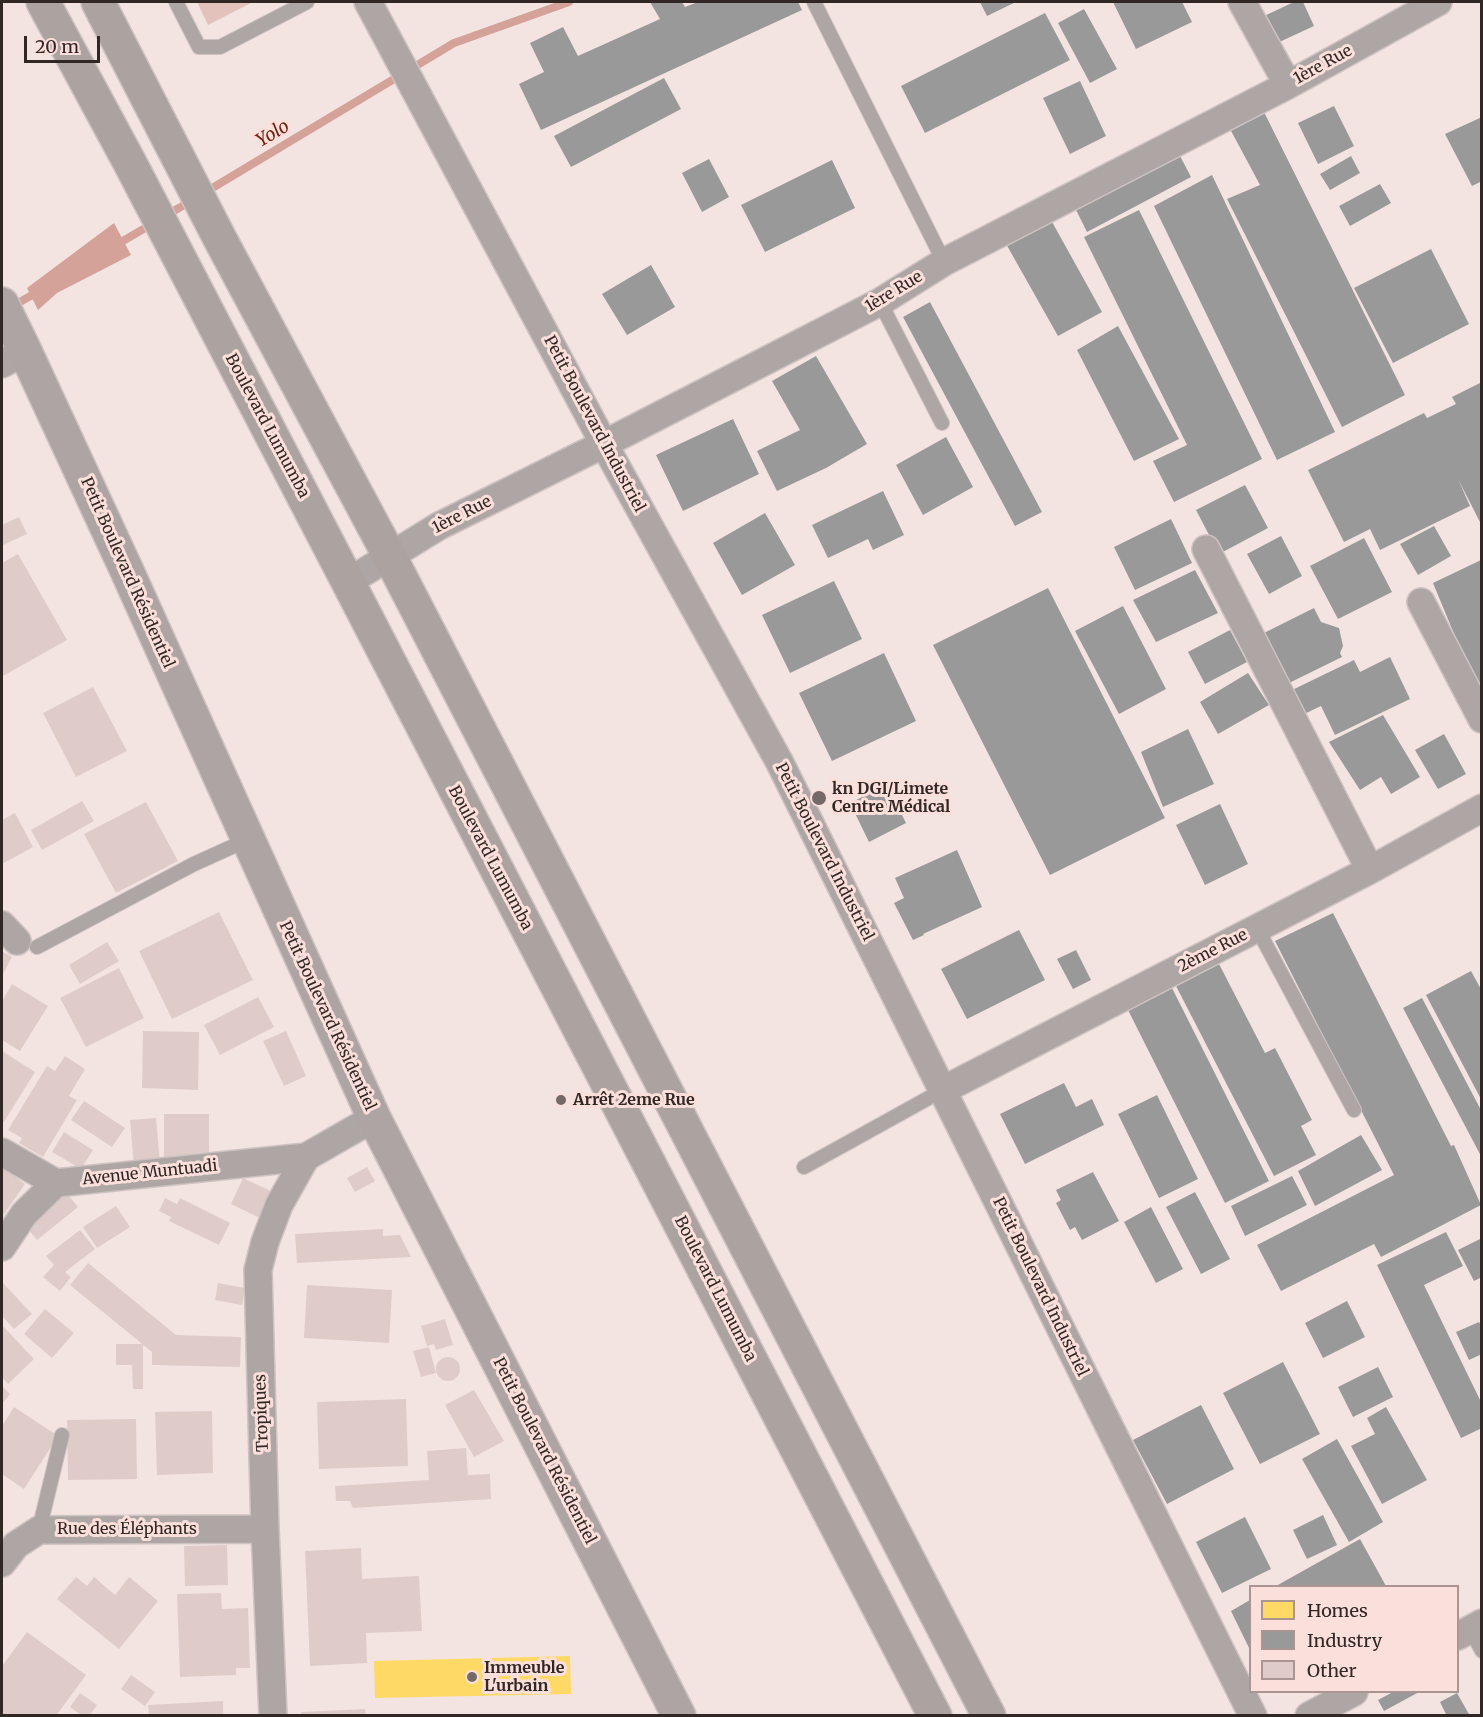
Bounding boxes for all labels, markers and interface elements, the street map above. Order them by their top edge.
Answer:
scale bar [27,24,104,62]
text: 20 m [35,35,79,58]
street label: 1ère Rue [1291,41,1355,89]
water label: Yolo [253,116,293,152]
street label: 1ère Rue [862,267,926,317]
street label: Petit Boulevard Industriel [539,332,649,516]
street label: Boulevard Lumumba [221,351,313,501]
street label: Petit Boulevard Résidentiel [76,475,178,671]
street label: 1ère Rue [429,492,495,538]
street label: Petit Boulevard Industriel [771,760,877,944]
place label: kn DGI/Limete Centre Médical [832,779,950,817]
street label: Boulevard Lumumba [444,783,536,933]
marker: kn DGI/Limete Centre Médical [810,789,828,807]
street label: Petit Boulevard Résidentiel [275,918,379,1114]
street label: 2ème Rue [1175,925,1251,977]
place label: Arrêt 2eme Rue [573,1090,695,1110]
marker: Arrêt 2eme Rue [554,1093,568,1107]
street label: Avenue Muntuadi [82,1156,218,1190]
street label: Petit Boulevard Industriel [988,1194,1092,1380]
street label: Boulevard Lumumba [670,1213,760,1365]
street label: Petit Boulevard Résidentiel [488,1354,600,1548]
street label: Tropiques [251,1374,273,1452]
street label: Rue des Éléphants [57,1519,197,1539]
legend [1249,1585,1459,1693]
text: Homes [1307,1599,1368,1622]
text: Industry [1307,1629,1382,1652]
place label: Immeuble L'urbain [484,1658,564,1696]
text: Other [1307,1659,1357,1682]
marker: Immeuble L'urbain [465,1670,479,1684]

